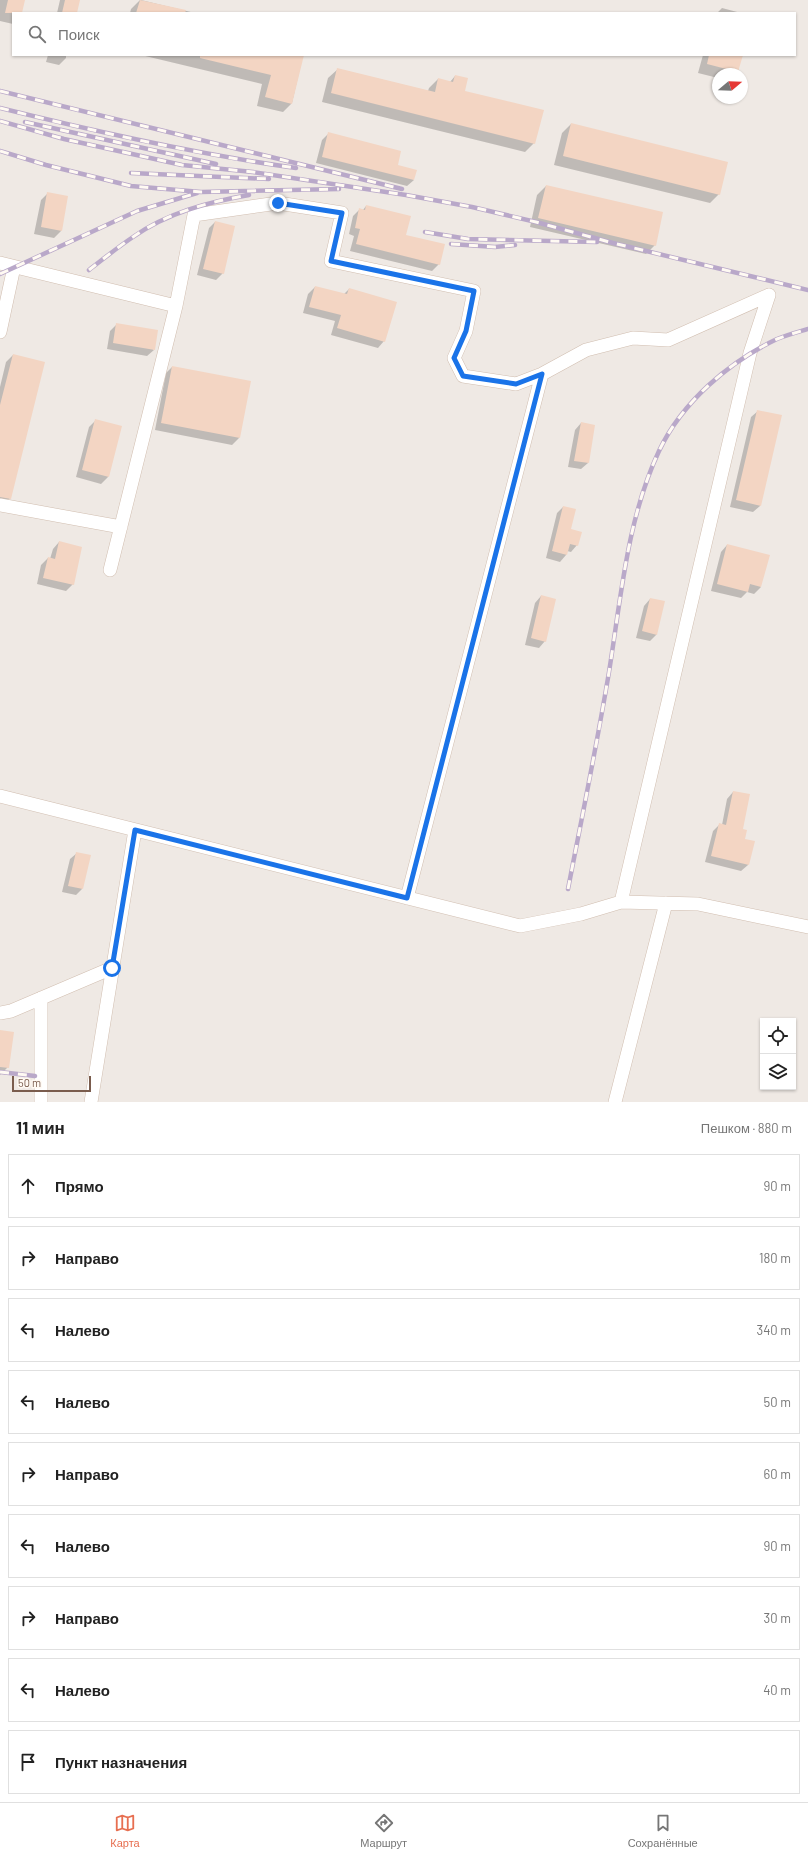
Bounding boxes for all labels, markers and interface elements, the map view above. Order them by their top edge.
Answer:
search box [12,12,796,56]
icon: search [26,23,48,45]
text: Поиск [58,25,100,43]
north arrow [712,68,748,104]
route end [269,194,287,212]
route start [103,959,121,977]
map controls [760,1018,796,1090]
button: locate [760,1018,796,1054]
button: layers [760,1054,796,1090]
scale bar [12,1074,91,1093]
text: 50 m [18,1076,41,1089]
text: 11 мин [16,1117,65,1137]
text: Пешком · 880 m [701,1120,792,1136]
icon: ahead [17,1175,39,1197]
text: Прямо [55,1177,104,1195]
text: 90 m [764,1178,791,1194]
icon: right [17,1247,39,1269]
text: Направо [55,1249,119,1267]
text: 180 m [759,1250,791,1266]
icon: left [17,1319,39,1341]
text: Налево [55,1321,110,1339]
text: 340 m [756,1322,791,1338]
icon: left [17,1391,39,1413]
text: Налево [55,1393,110,1411]
text: 50 m [764,1394,791,1410]
icon: right [17,1463,39,1485]
text: Направо [55,1465,119,1483]
text: 60 m [764,1466,791,1482]
icon: left [17,1535,39,1557]
text: Налево [55,1537,110,1555]
text: 90 m [764,1538,791,1554]
icon: right [17,1607,39,1629]
text: Направо [55,1609,119,1627]
text: 30 m [764,1610,791,1626]
icon: left [17,1679,39,1701]
text: Налево [55,1681,110,1699]
text: 40 m [763,1682,791,1698]
icon: arrive [17,1751,39,1773]
text: Пункт назначения [55,1753,187,1771]
tab: Карта [110,1812,140,1849]
tab: Маршрут [360,1812,407,1849]
tab: Сохранённые [628,1812,698,1849]

